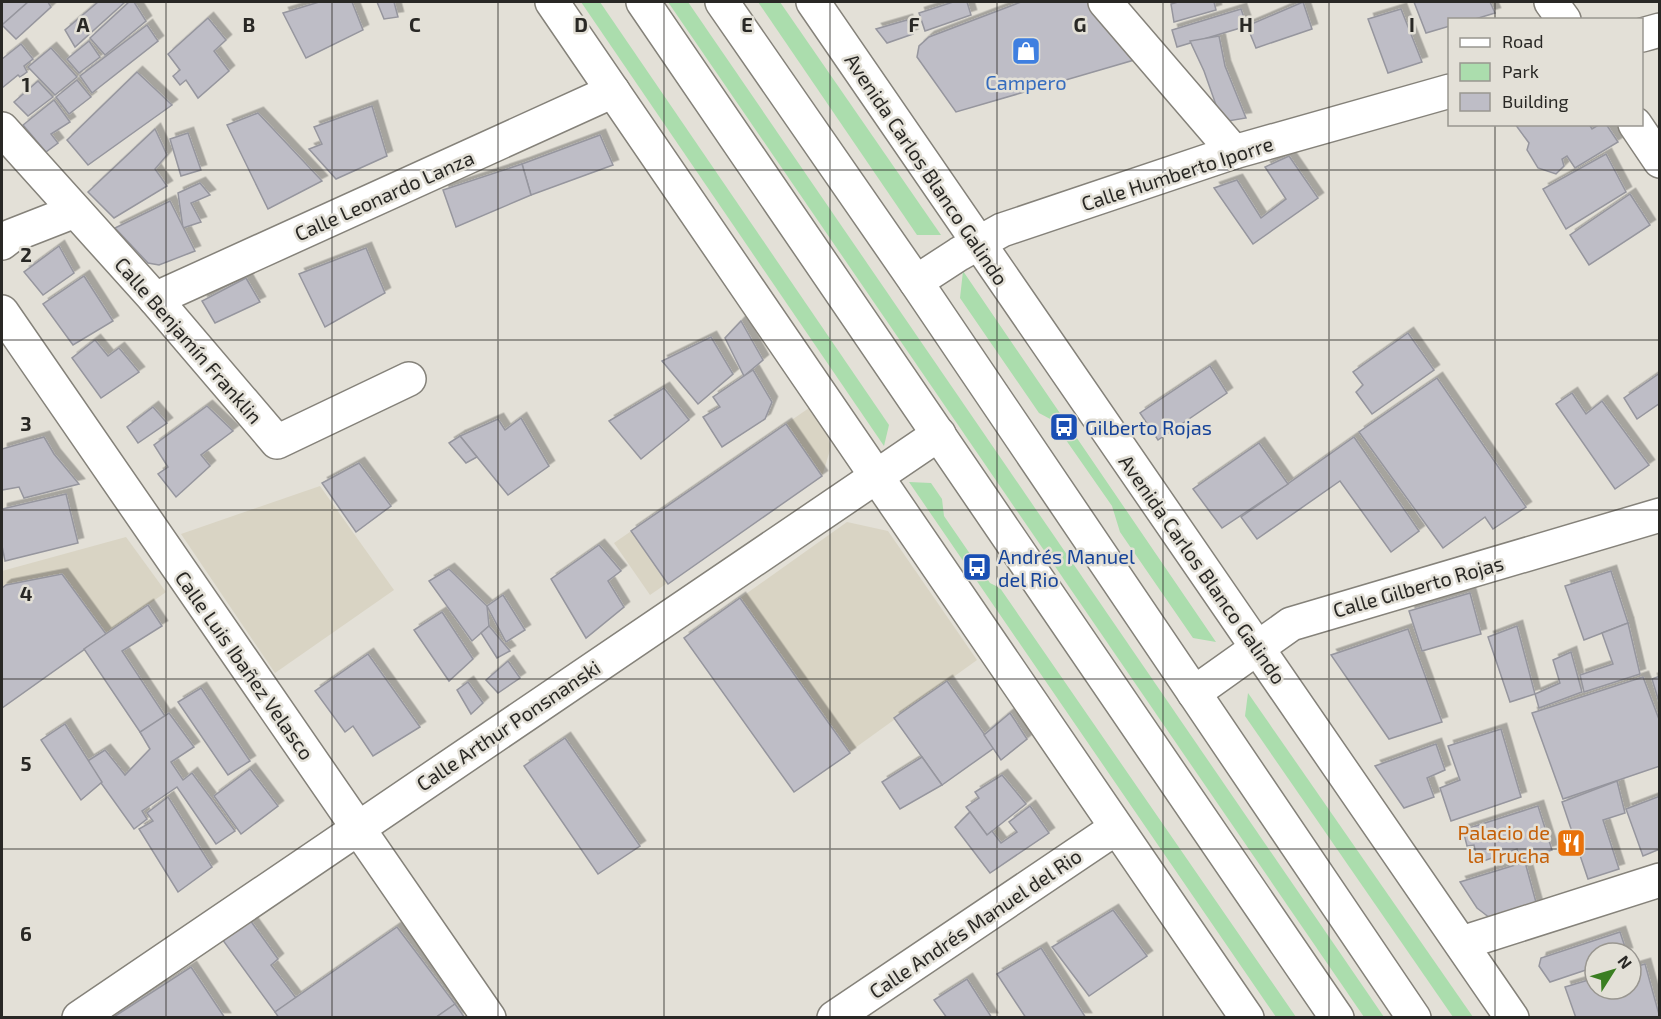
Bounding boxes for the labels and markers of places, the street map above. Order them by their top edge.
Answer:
shop icon: Campero [1010,35,1042,67]
place label: Campero [985,70,1067,94]
bus stop icon: Gilberto Rojas [1048,411,1080,443]
place label: Gilberto Rojas [1085,415,1212,439]
place label: Andrés Manuel del Rio [998,544,1135,591]
bus stop icon: Andrés Manuel del Rio [961,551,993,583]
place label: Palacio de la Trucha [1458,820,1550,867]
restaurant icon: Palacio de la Trucha [1555,827,1587,859]

